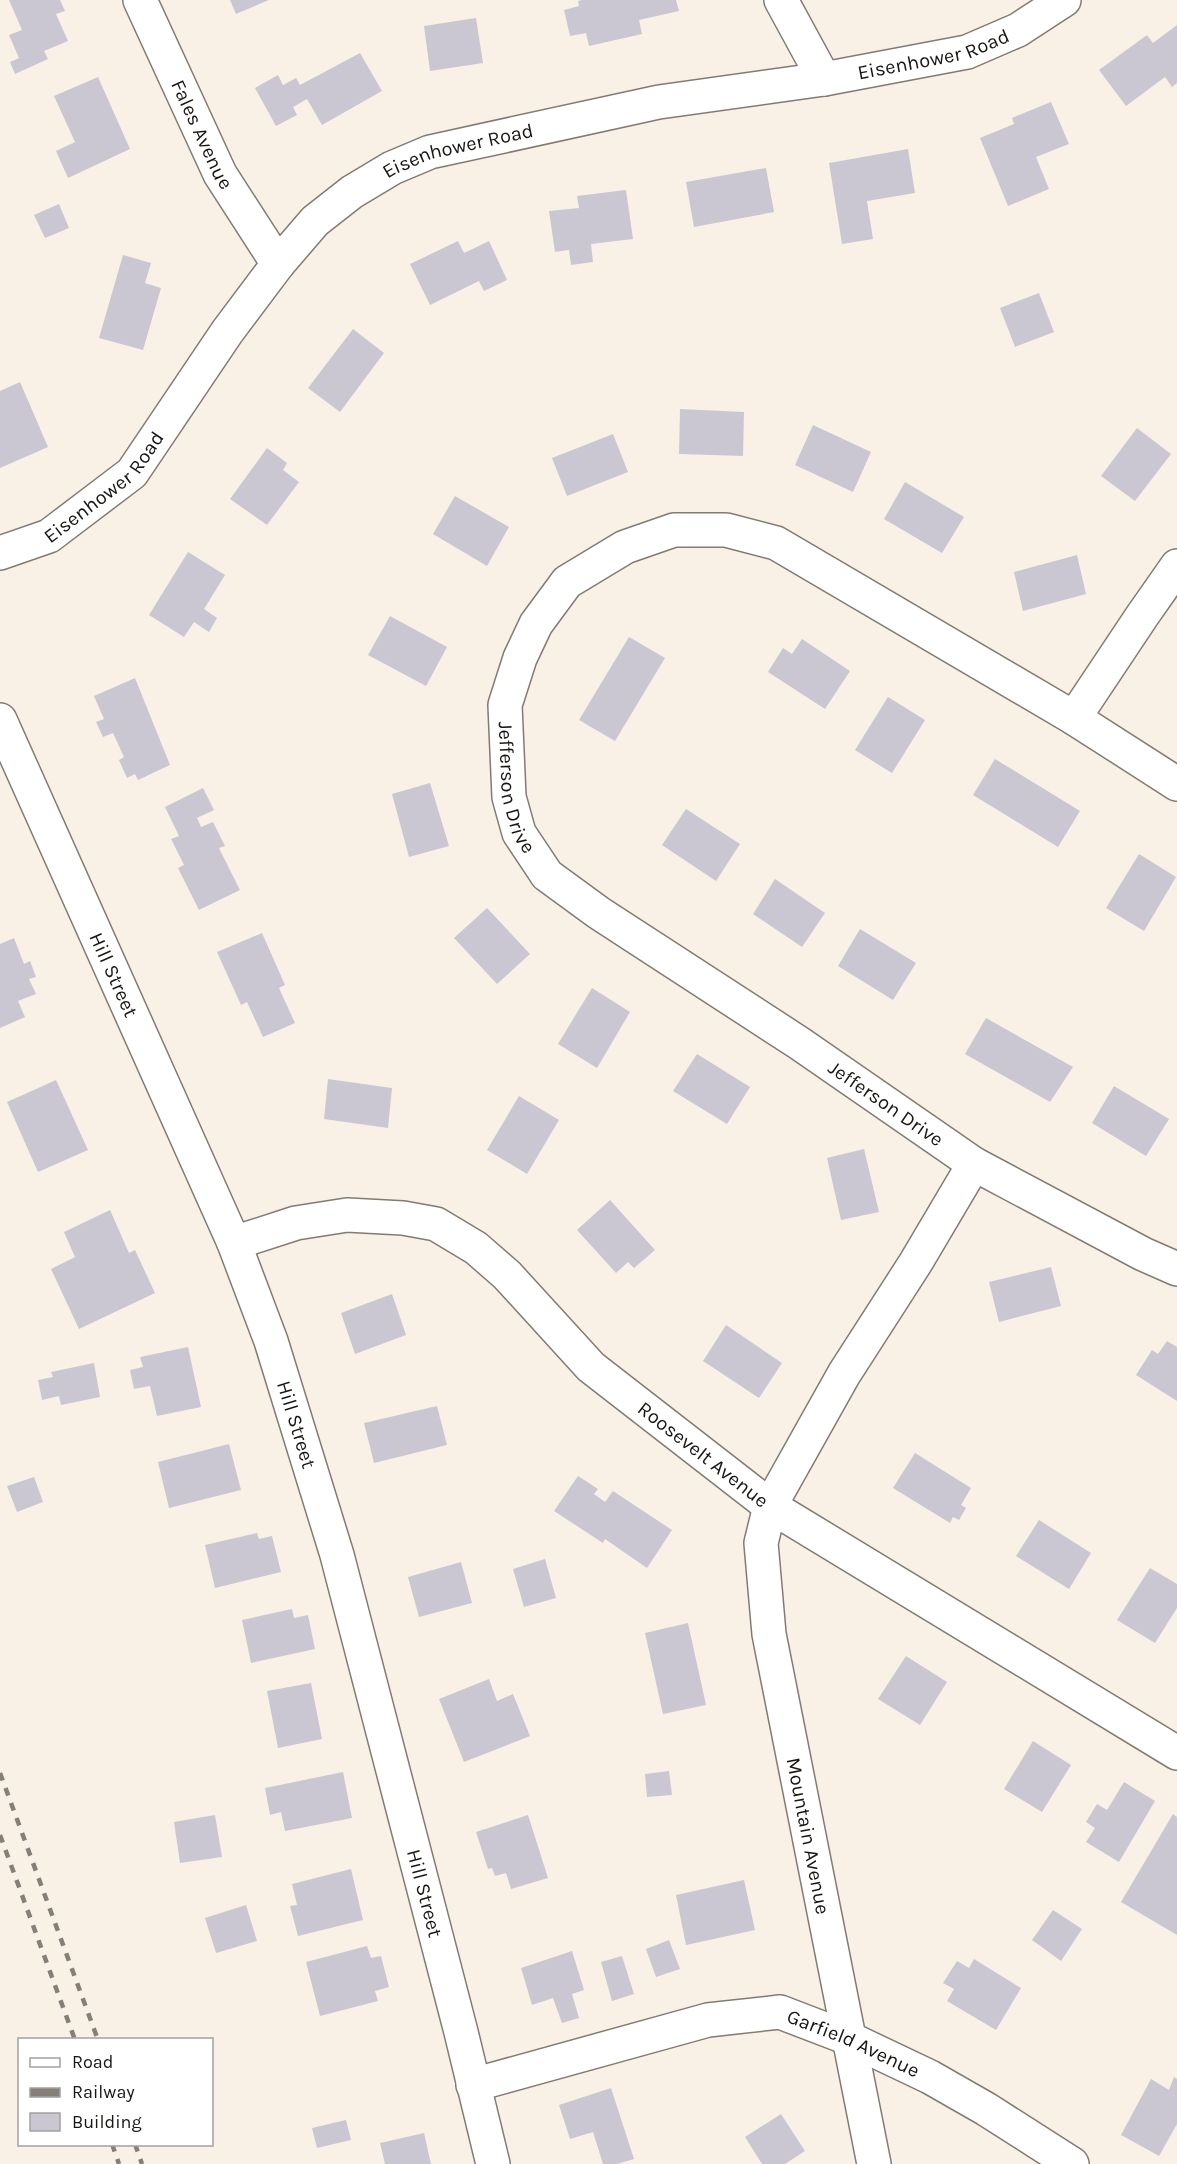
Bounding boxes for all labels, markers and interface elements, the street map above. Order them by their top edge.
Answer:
street label: Eisenhower Road [856,24,1013,84]
street label: Fales Avenue [167,76,238,193]
street label: Eisenhower Road [378,118,535,183]
street label: Eisenhower Road [39,427,168,547]
street label: Jefferson Drive [494,721,541,857]
street label: Hill Street [85,929,143,1021]
street label: Jefferson Drive [824,1055,948,1151]
street label: Hill Street [272,1378,321,1471]
street label: Roosevelt Avenue [634,1396,773,1512]
street label: Mountain Avenue [782,1756,834,1916]
street label: Hill Street [402,1847,447,1940]
street label: Garfield Avenue [784,2004,923,2082]
legend [18,2038,213,2146]
text: Road [72,2051,113,2073]
text: Railway [72,2081,135,2103]
text: Building [72,2111,142,2133]

